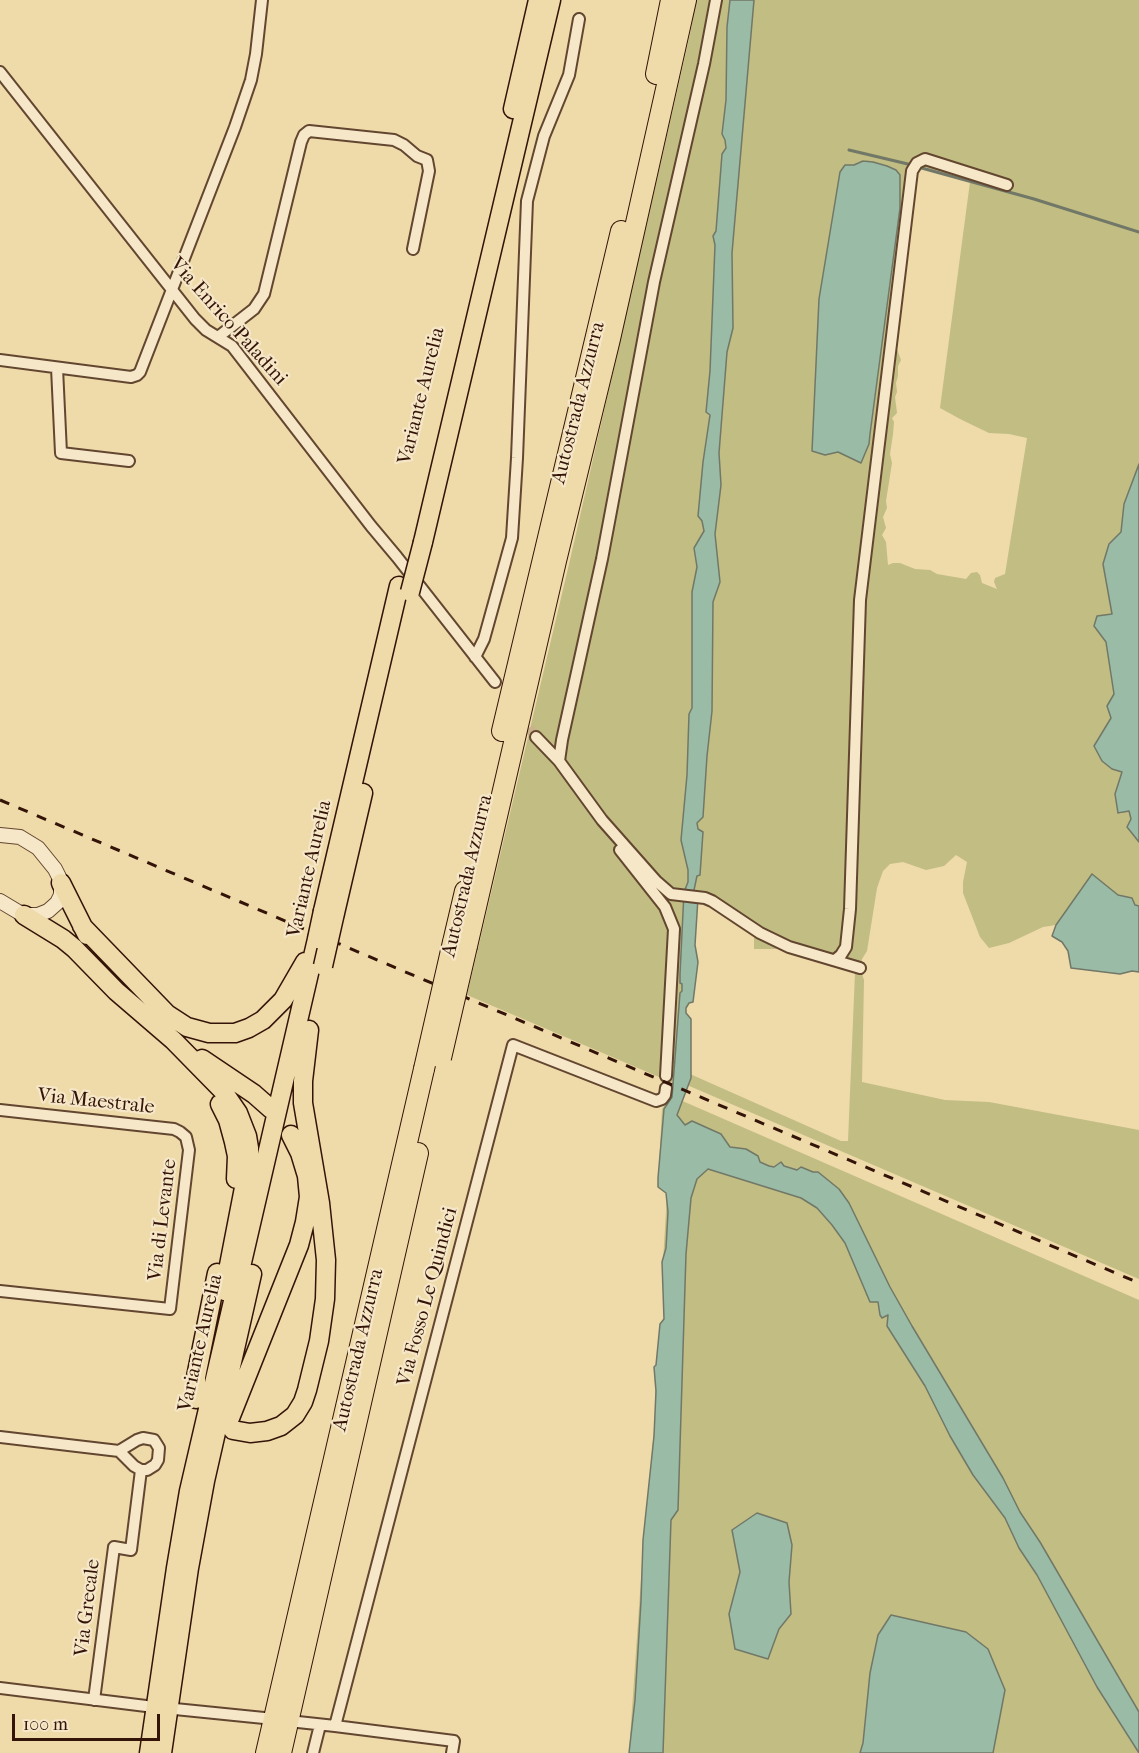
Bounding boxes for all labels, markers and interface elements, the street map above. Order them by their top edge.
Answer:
street label: Via Enrico Paladini [164,253,292,391]
street label: Autostrada Azzurra [547,319,611,487]
street label: Variante Aurelia [393,325,451,467]
street label: Autostrada Azzurra [438,792,498,960]
street label: Variante Aurelia [283,798,337,940]
street label: Via Maestrale [36,1084,156,1120]
street label: Via di Levante [144,1158,182,1282]
street label: Via Fosso Le Quindici [393,1205,463,1389]
street label: Autostrada Azzurra [329,1266,389,1434]
street label: Variante Aurelia [174,1272,228,1414]
street label: Via Grecale [70,1558,106,1658]
scale bar [15,1702,164,1740]
text: 100 m [23,1714,68,1735]

